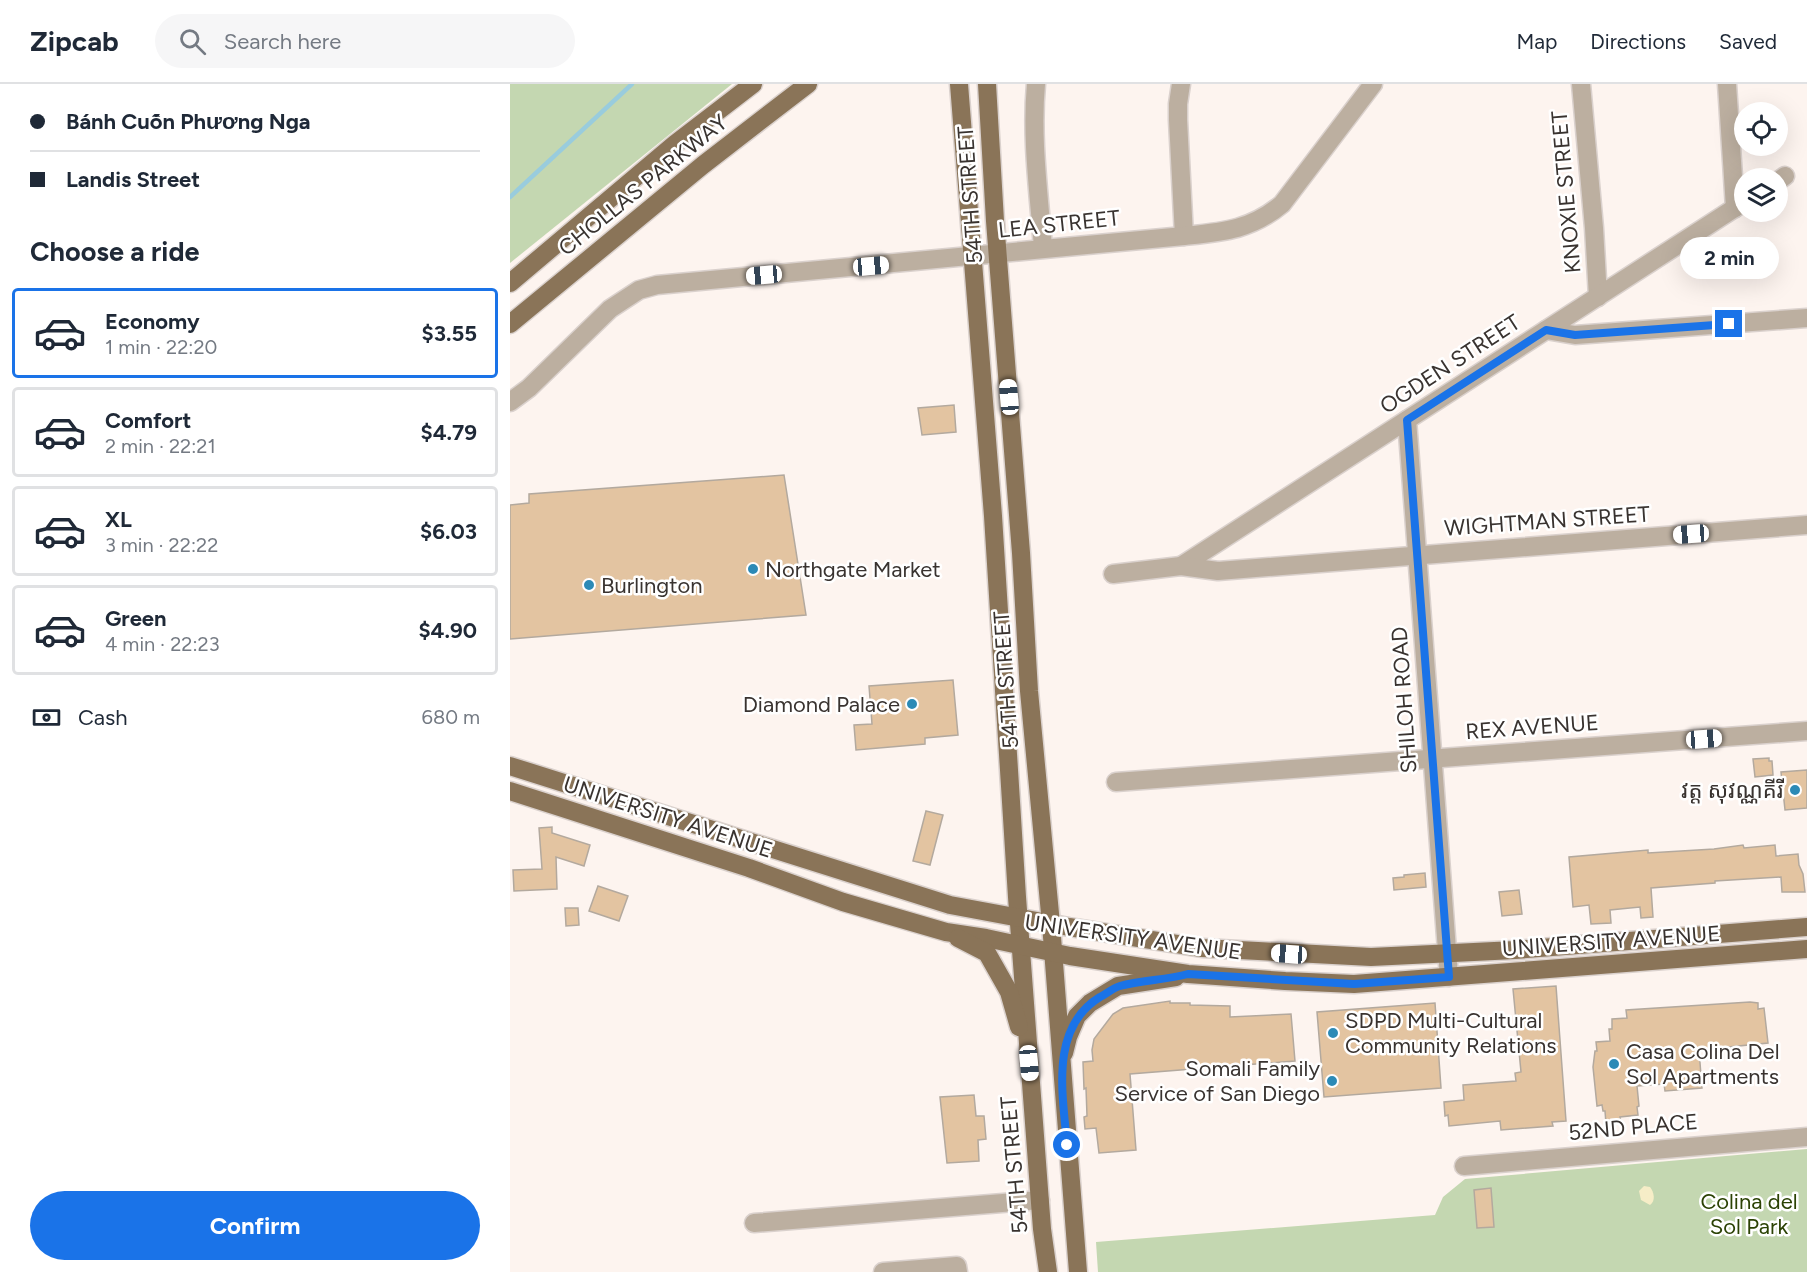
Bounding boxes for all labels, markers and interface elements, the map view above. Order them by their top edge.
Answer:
search box [155,14,575,68]
text: Zipcab [30,24,119,58]
icon: search [176,25,209,58]
text: Search here [224,28,341,55]
text: Map [1516,29,1557,54]
text: Directions [1590,29,1686,54]
text: Saved [1719,29,1777,54]
map controls [1734,102,1788,222]
button: locate [1734,102,1788,156]
text: Bánh Cuốn Phương Nga [66,108,311,135]
street label: CHOLLAS PARKWAY [553,108,733,261]
street label: KNOXIE STREET [1545,110,1587,274]
street label: 54TH STREET [952,125,988,265]
text: Landis Street [66,166,200,193]
button: layers [1734,168,1788,222]
street label: LEA STREET [997,204,1121,244]
text: Choose a ride [30,235,199,268]
callout: 2 min [1680,237,1778,279]
text: 2 min [1704,246,1755,270]
car [852,255,890,277]
car [745,264,783,286]
icon: car [33,306,87,360]
text: Economy [105,308,200,335]
street label: OGDEN STREET [1375,309,1525,419]
route end [1715,310,1742,337]
text: $3.55 [422,320,477,347]
text: 1 min · 22:20 [105,335,217,359]
car [998,378,1020,416]
icon: car [33,405,87,459]
text: Comfort [105,407,191,434]
text: $4.79 [420,419,477,446]
text: 2 min · 22:21 [105,434,216,458]
street label: WIGHTMAN STREET [1443,500,1651,542]
icon: car [33,504,87,558]
text: XL [105,506,132,533]
text: $6.03 [420,518,477,545]
car [1672,524,1710,544]
text: 3 min · 22:22 [105,533,218,557]
place label: Northgate Market [765,556,941,583]
marker: Northgate Market [746,562,760,576]
place label: Burlington [601,572,703,599]
marker: Burlington [582,578,596,592]
icon: car [33,603,87,657]
text: Green [105,605,167,632]
street label: 54TH STREET [988,610,1024,750]
text: $4.90 [418,617,477,644]
street label: SHILOH ROAD [1385,626,1423,774]
text: 4 min · 22:23 [105,632,220,656]
place label: Diamond Palace [743,691,900,718]
marker: Diamond Palace [905,697,919,711]
icon: cash [30,701,63,734]
text: Cash [78,704,128,731]
text: 680 m [422,705,480,729]
street label: REX AVENUE [1464,709,1600,745]
car [1685,729,1723,749]
street label: UNIVERSITY AVENUE [560,770,776,864]
place label: វត្ត សុវណ្ណគីរី [1681,777,1785,804]
marker: វត្ត សុវណ្ណគីរី [1788,783,1802,797]
street label: UNIVERSITY AVENUE [1023,908,1243,966]
street label: UNIVERSITY AVENUE [1501,920,1721,962]
car [1270,944,1308,964]
place label: SDPD Multi-Cultural Community Relations [1345,1007,1557,1059]
marker: SDPD Multi-Cultural Community Relations [1326,1026,1340,1040]
place label: Casa Colina Del Sol Apartments [1626,1038,1779,1090]
car [1018,1044,1040,1082]
place label: Somali Family Service of San Diego [1114,1055,1320,1107]
marker: Casa Colina Del Sol Apartments [1607,1057,1621,1071]
marker: Somali Family Service of San Diego [1325,1074,1339,1088]
street label: 54TH STREET [995,1095,1033,1235]
street label: 52ND PLACE [1567,1108,1699,1146]
route start [1053,1131,1080,1158]
park label: Colina del Sol Park [1700,1188,1798,1240]
button: Confirm [30,1191,480,1260]

